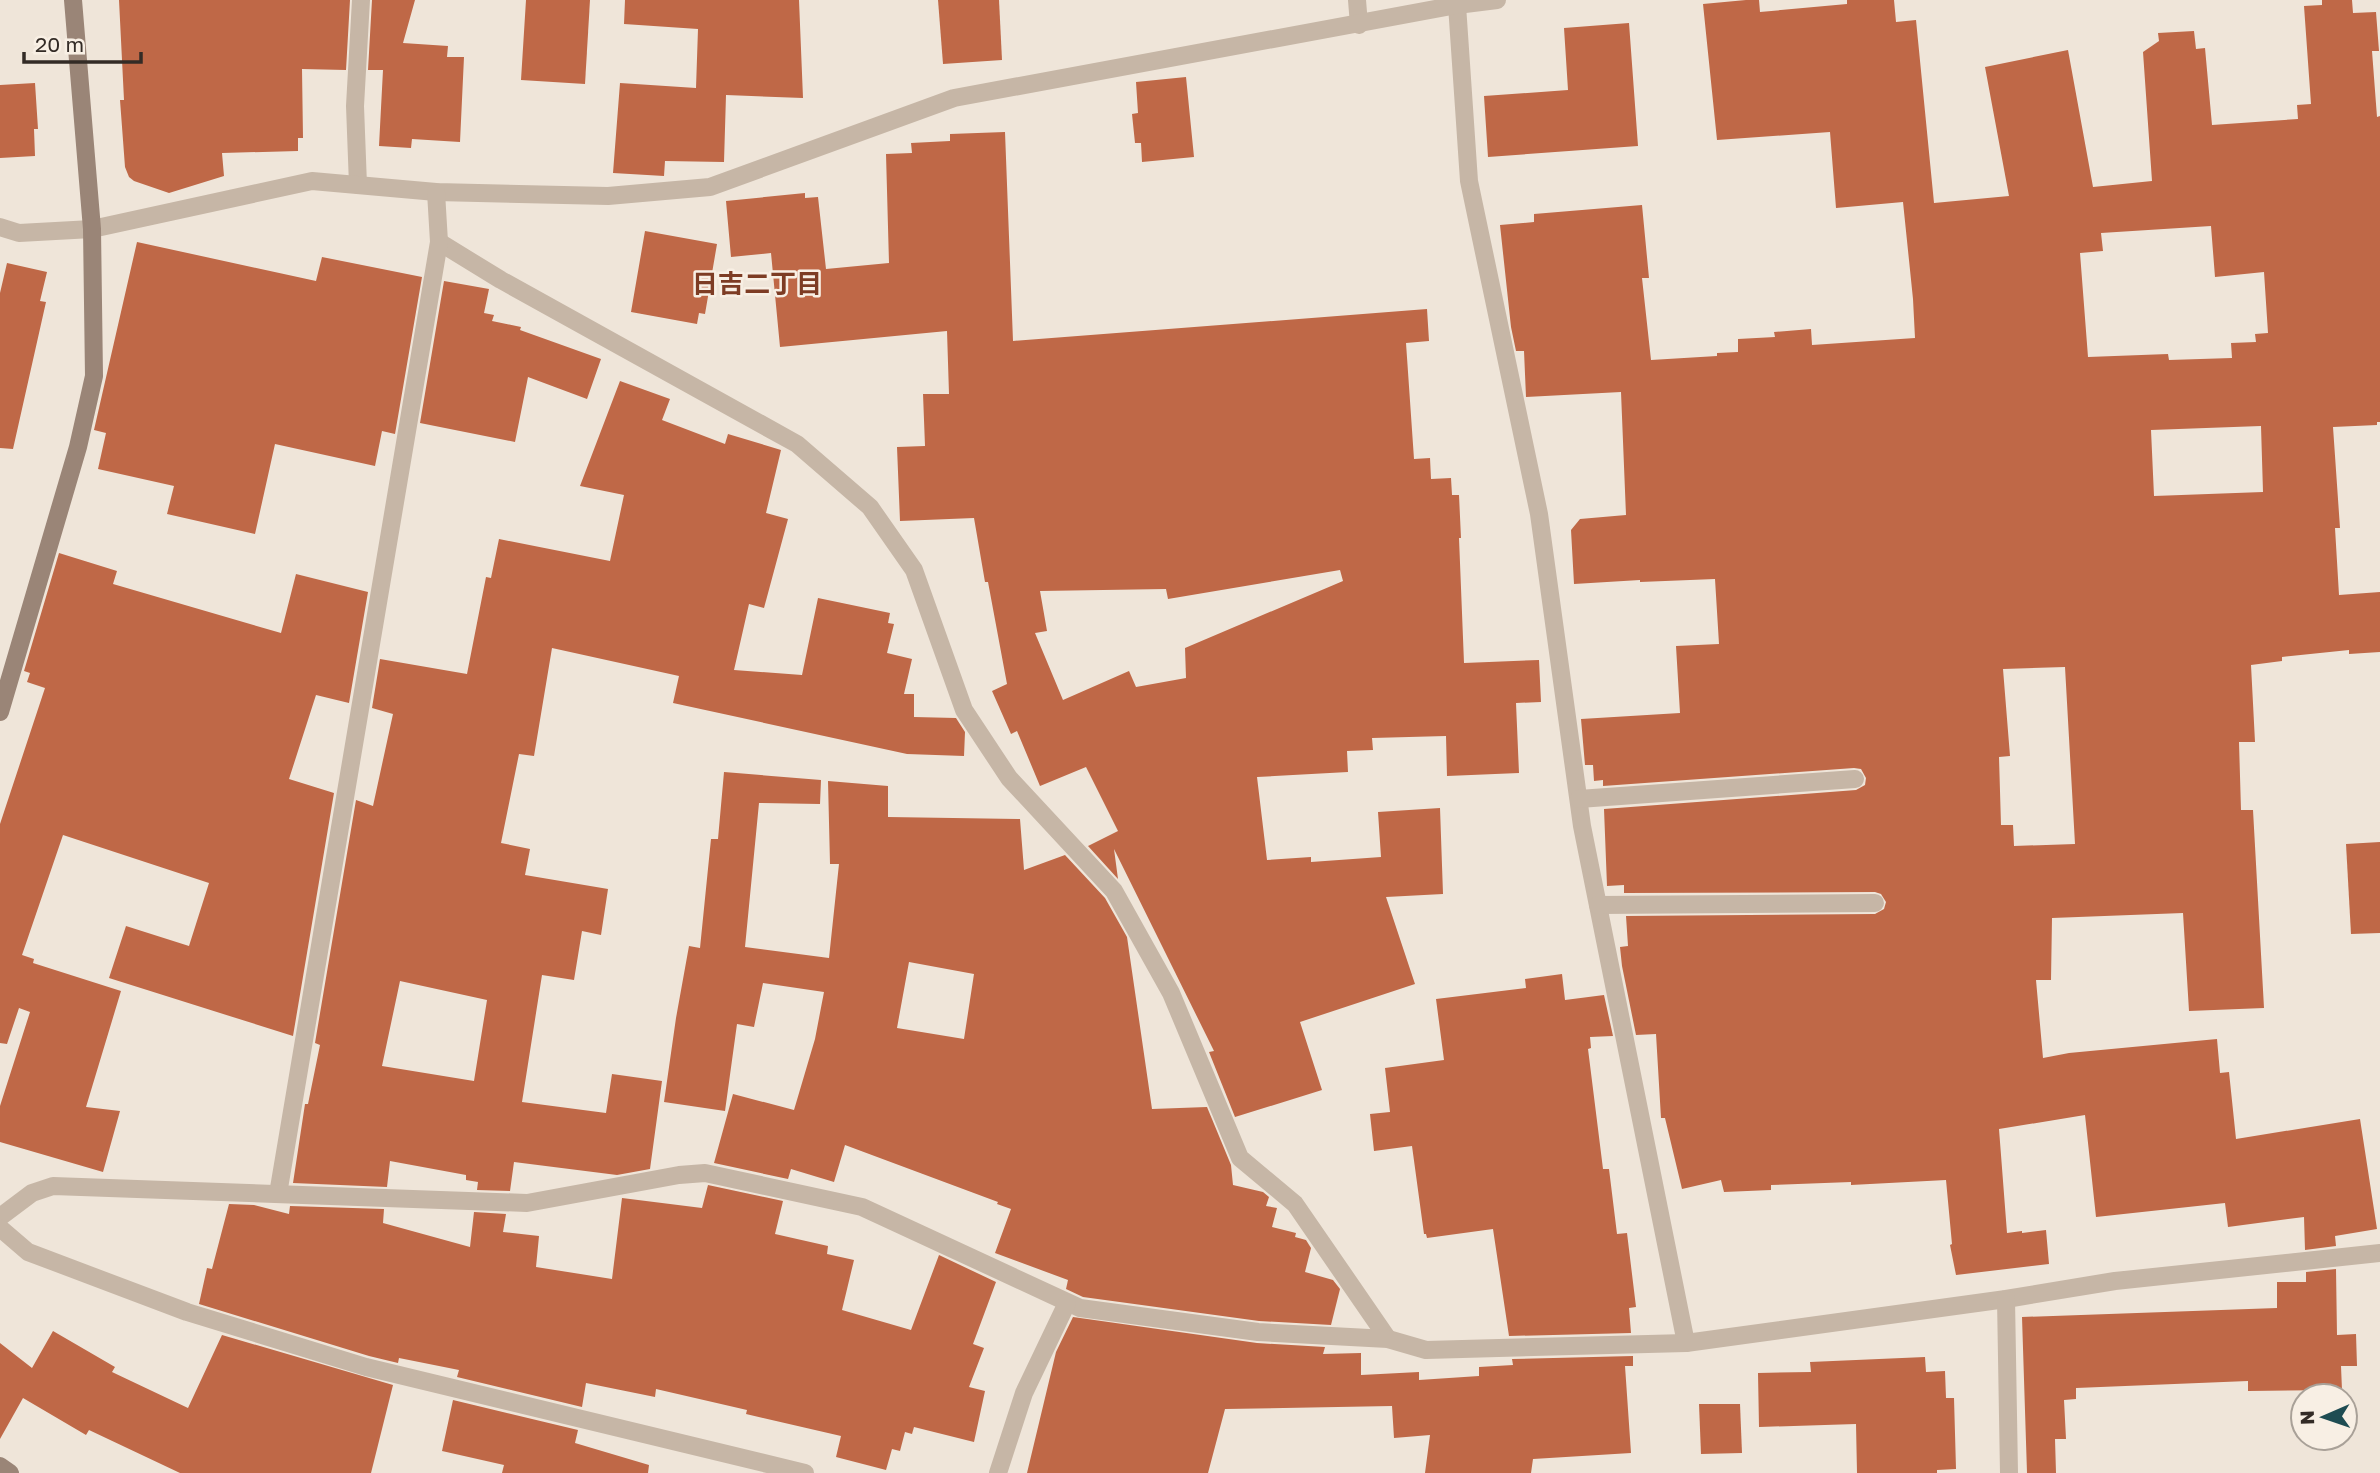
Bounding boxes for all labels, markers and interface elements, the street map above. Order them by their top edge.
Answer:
scale bar [24,21,142,65]
text: 20 m [35,31,84,57]
district label: 日吉二丁目 [692,268,822,299]
north arrow [2289,1382,2359,1452]
text: N [2295,1410,2318,1425]

